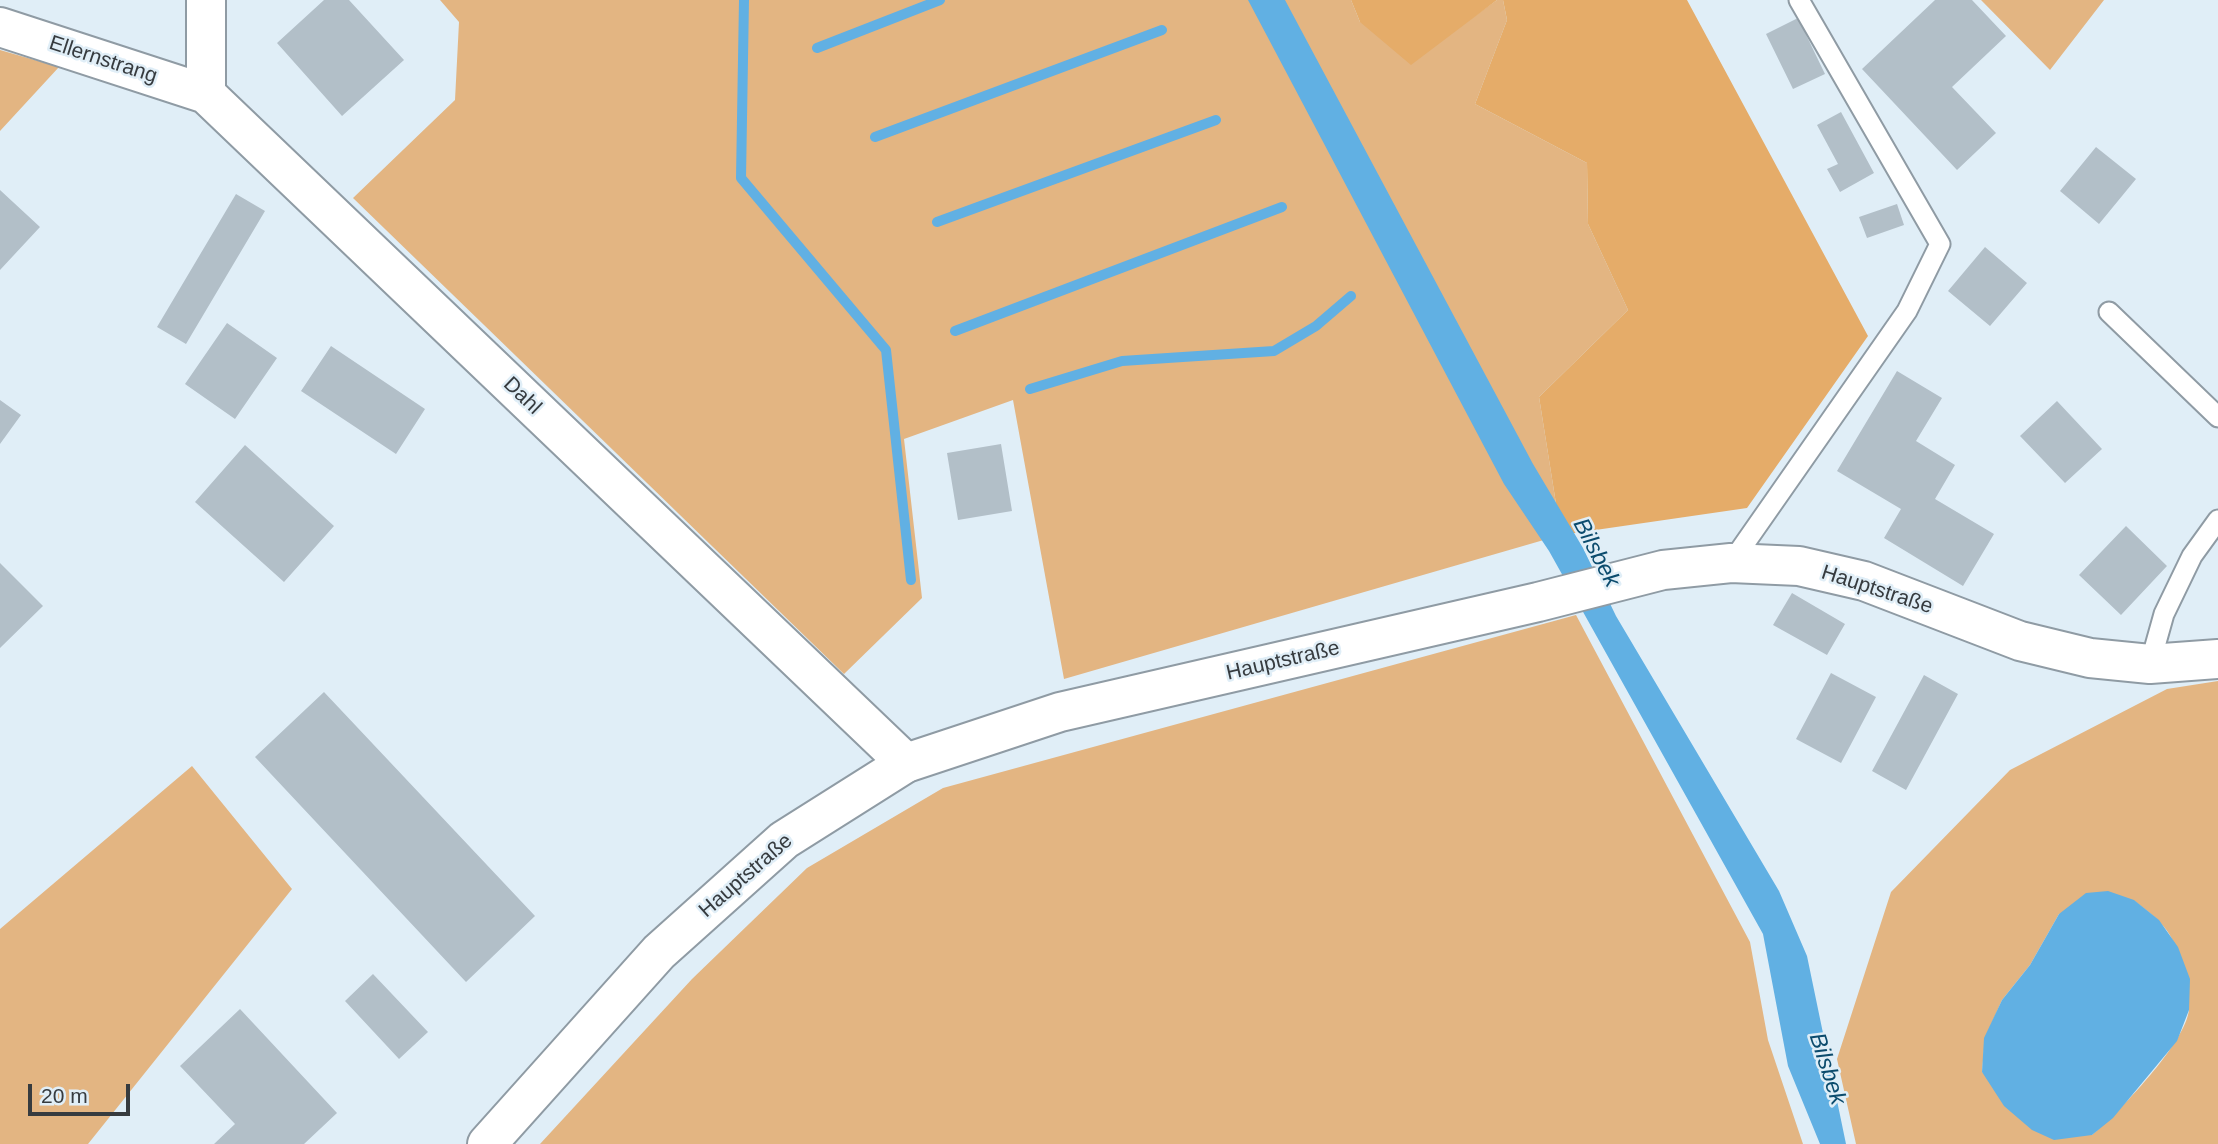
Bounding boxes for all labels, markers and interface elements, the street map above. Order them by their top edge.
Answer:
street label: Ellernstrang [46,31,160,89]
street label: Dahl [498,372,546,420]
water label: Bilsbek [1566,514,1626,592]
street label: Hauptstraße [1818,560,1936,620]
street label: Hauptstraße [1224,636,1342,686]
street label: Hauptstraße [694,829,798,923]
water label: Bilsbek [1802,1029,1852,1109]
scale bar [32,1070,133,1114]
text: 20 m [41,1084,88,1107]

